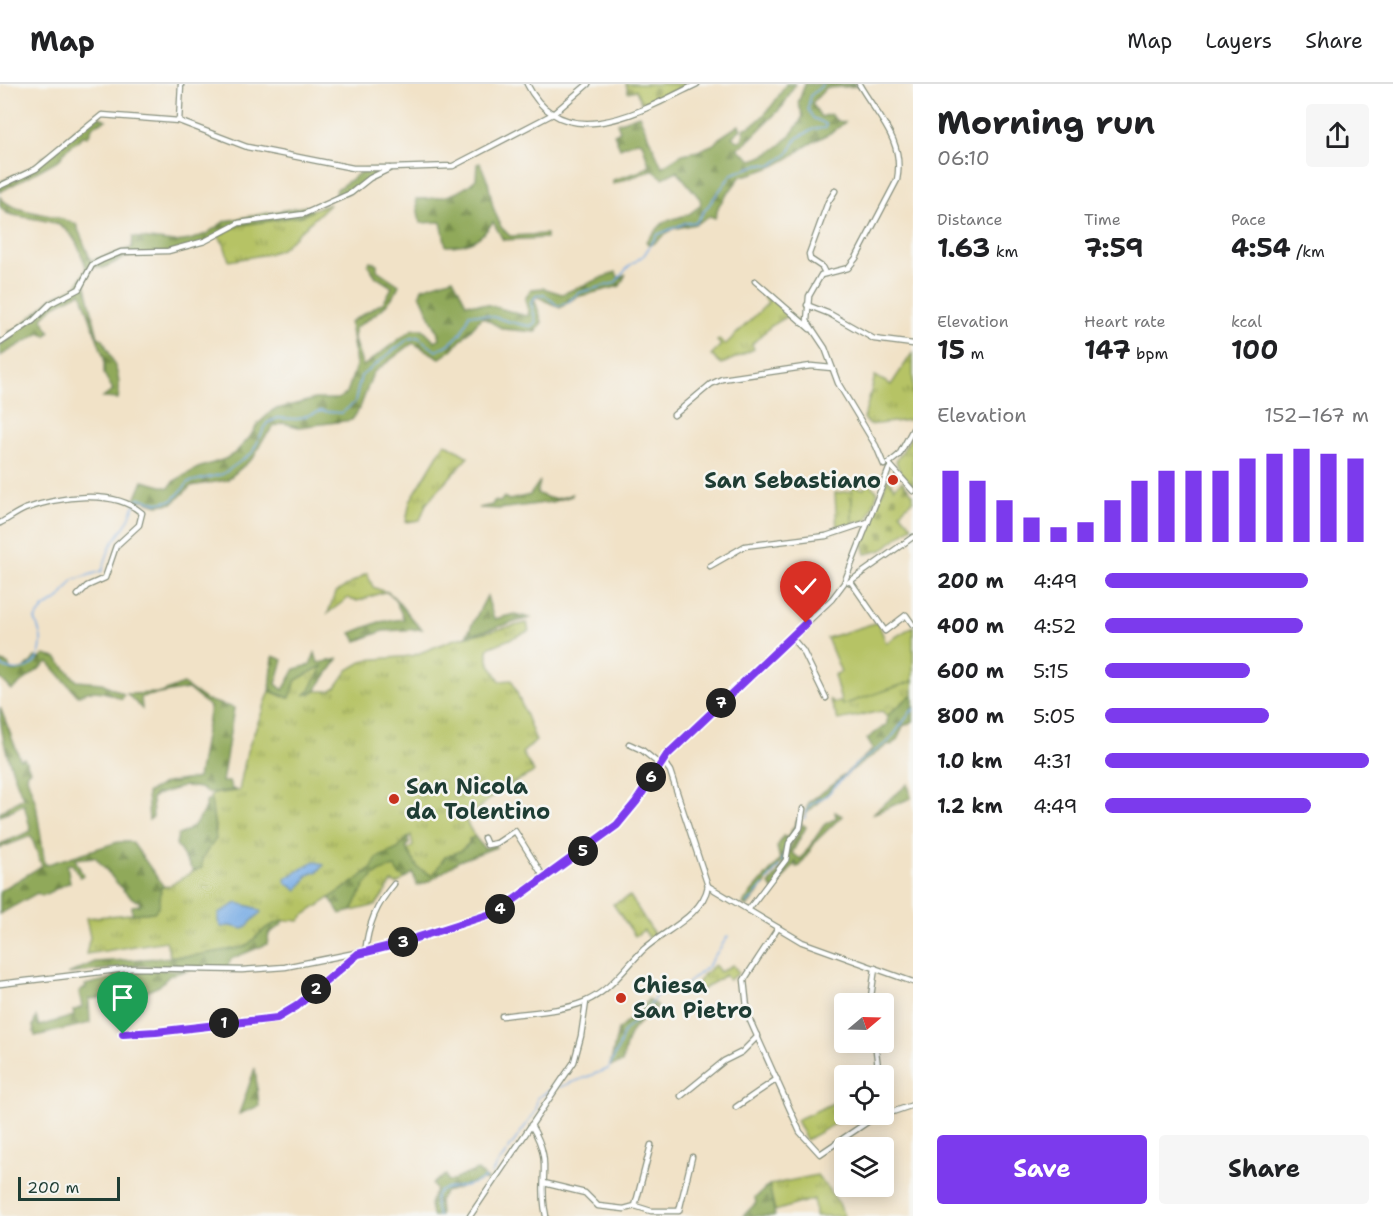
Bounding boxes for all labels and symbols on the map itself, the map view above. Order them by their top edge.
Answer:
place label: San Sebastiano [704,466,881,495]
marker: San Sebastiano [886,473,900,487]
pin [780,561,831,623]
pin: 7 [706,688,736,718]
pin: 6 [636,762,666,792]
place label: San Nicola da Tolentino [406,772,550,826]
marker: San Nicola da Tolentino [387,792,401,806]
pin: 5 [568,836,598,866]
pin: 4 [485,894,515,924]
pin: 3 [388,927,418,957]
place label: Chiesa San Pietro [633,971,752,1025]
pin [97,972,148,1034]
pin: 2 [301,974,331,1004]
marker: Chiesa San Pietro [614,991,628,1005]
north arrow [834,993,894,1053]
pin: 1 [209,1008,239,1038]
scale bar [18,1174,120,1202]

